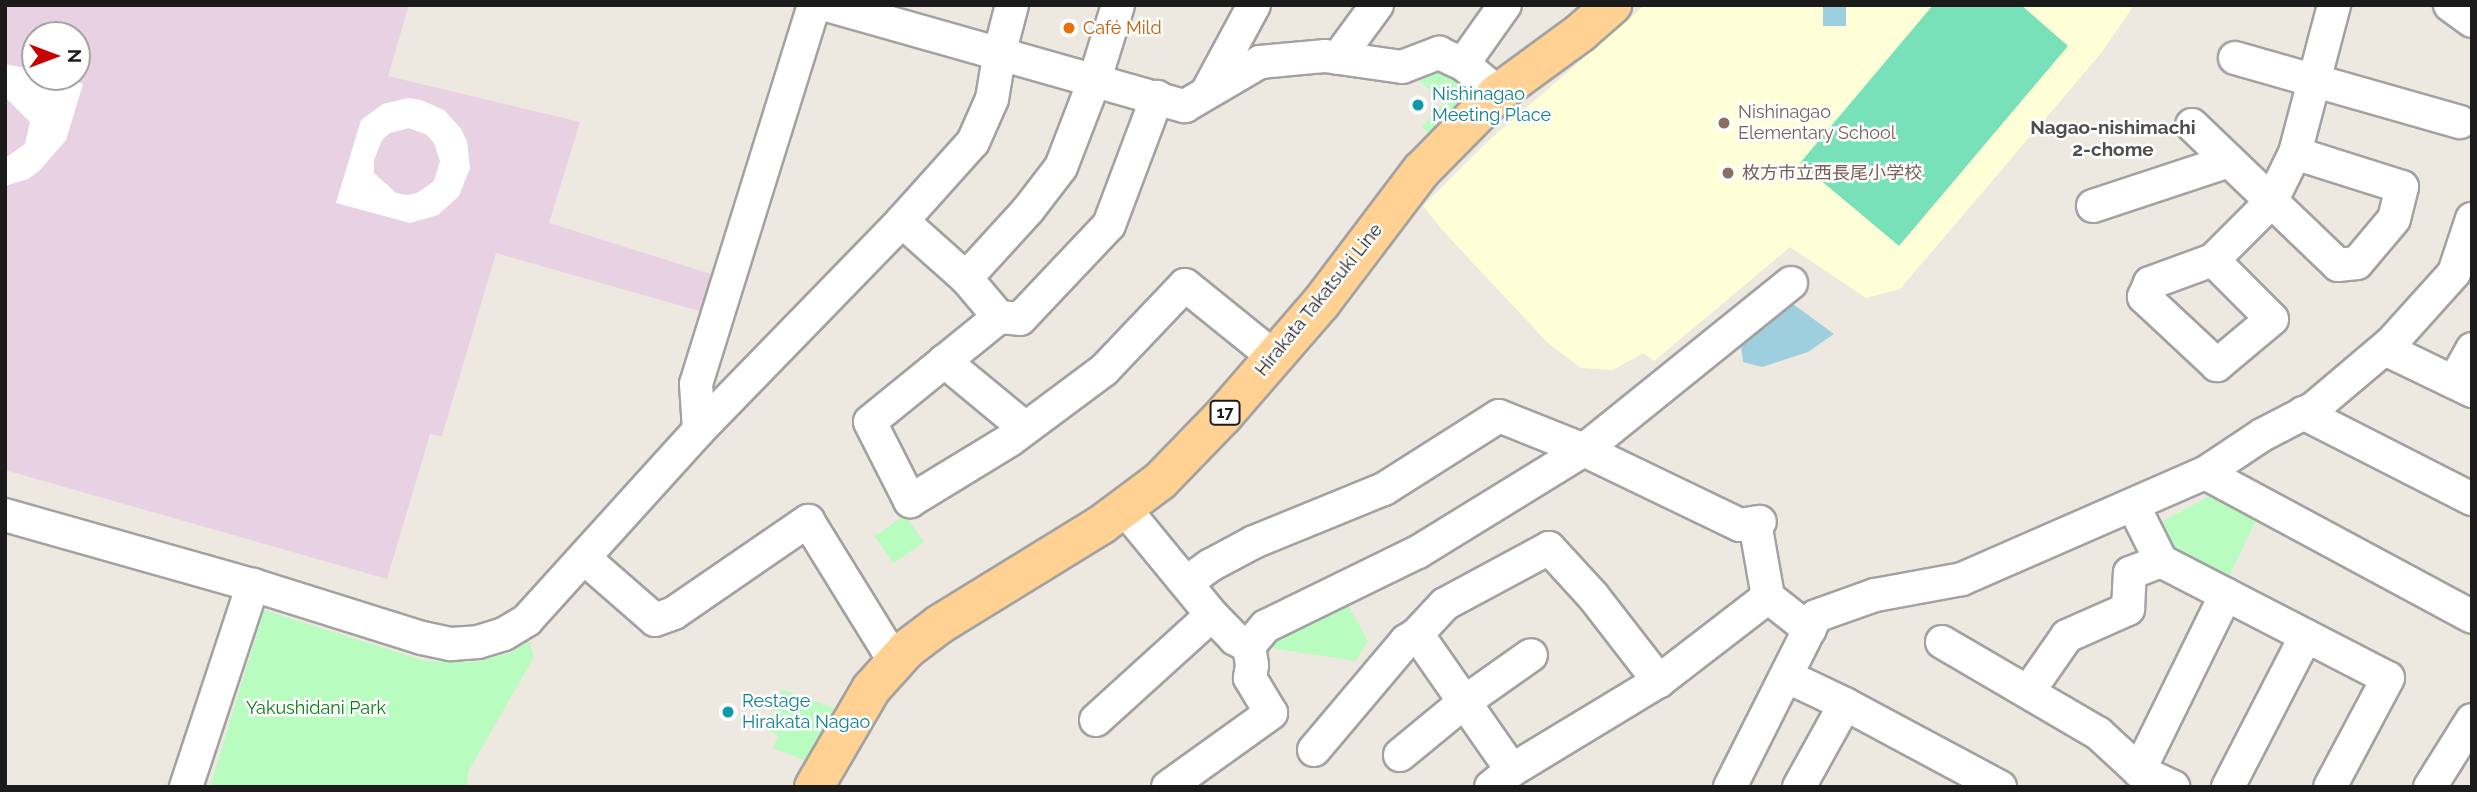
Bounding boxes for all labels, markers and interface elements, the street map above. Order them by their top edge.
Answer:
place label: Café Mild [1083,17,1162,39]
marker: Café Mild [1061,20,1077,36]
north arrow [21,21,91,91]
text: N [64,49,86,63]
place label: Nishinagao Meeting Place [1432,84,1551,126]
marker: Nishinagao Meeting Place [1410,97,1426,113]
place label: Nishinagao Elementary School [1738,102,1896,144]
marker: Nishinagao Elementary School [1716,115,1732,131]
district label: Nagao-nishimachi 2-chome [2030,117,2196,161]
place label: 枚方市立西長尾小学校 [1742,162,1922,184]
marker: 枚方市立西長尾小学校 [1720,165,1736,181]
street label: Hirakata Takatsuki Line [1251,219,1387,381]
road number: 17 [1209,400,1241,426]
place label: Restage Hirakata Nagao [742,691,870,734]
park label: Yakushidani Park [246,697,386,719]
marker: Restage Hirakata Nagao [720,704,736,720]

